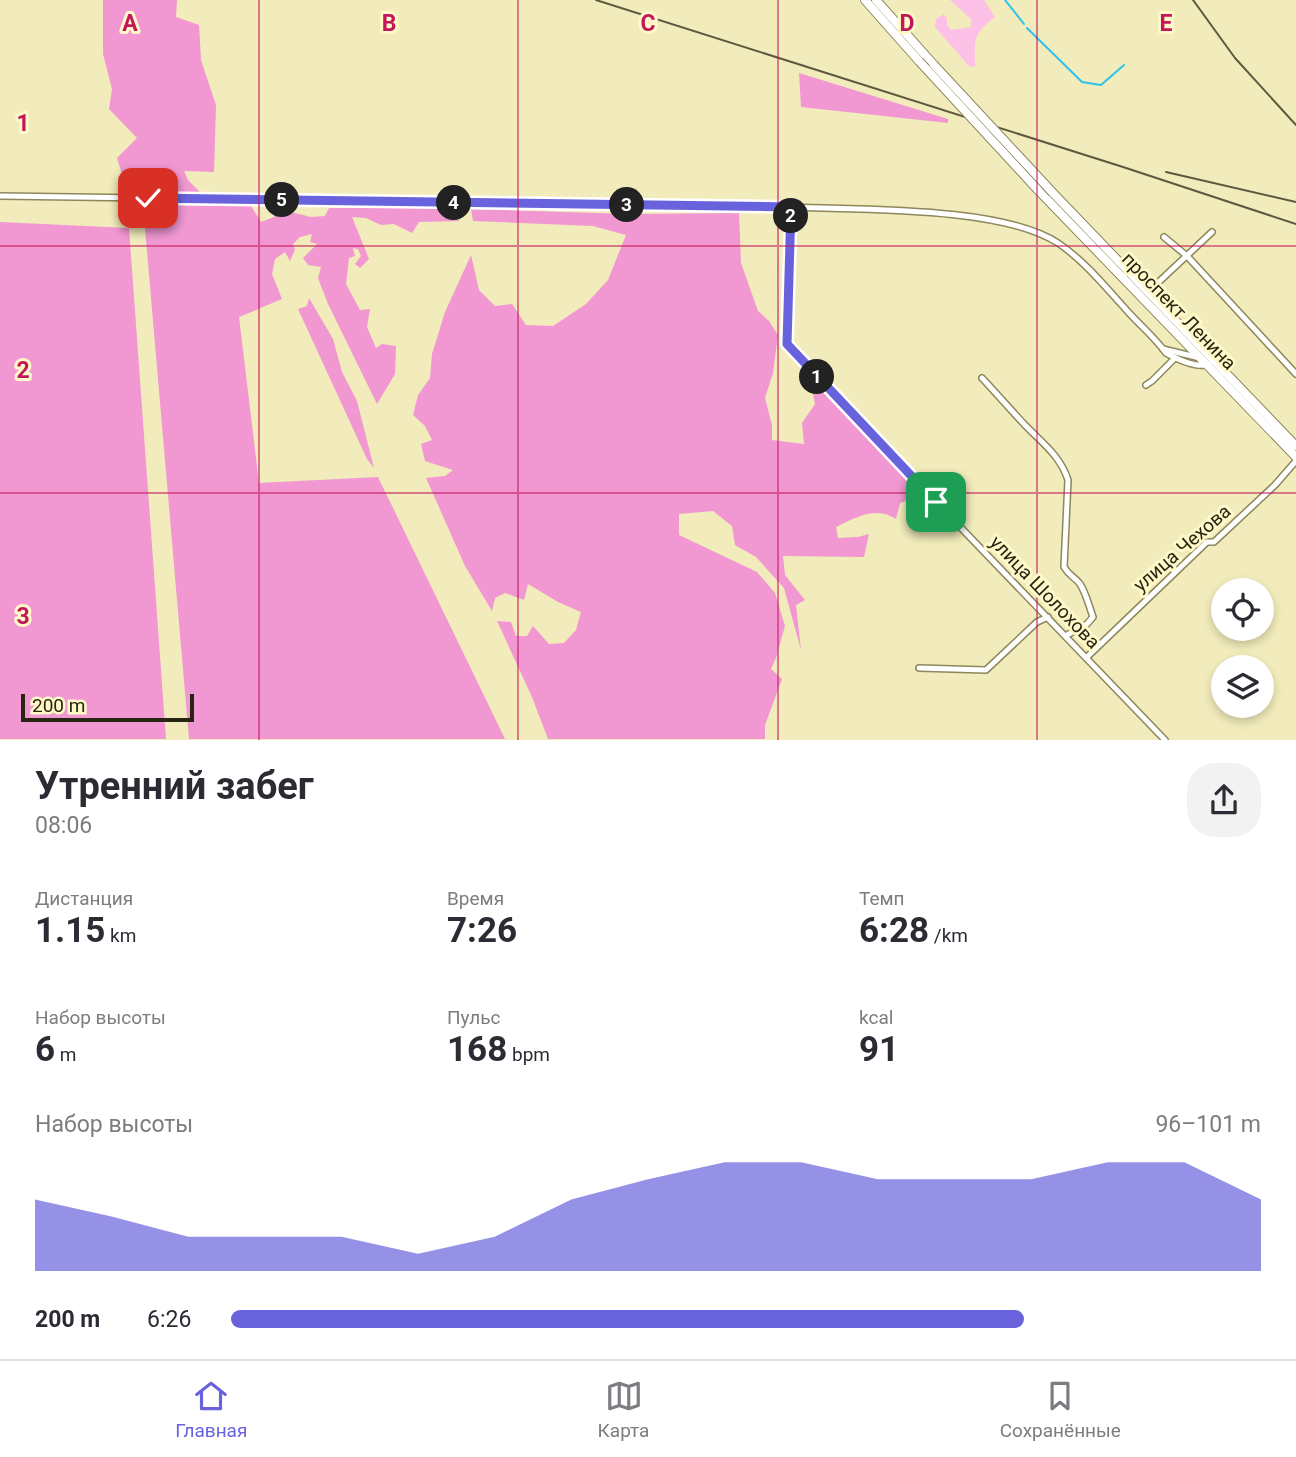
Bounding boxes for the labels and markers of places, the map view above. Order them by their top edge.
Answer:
pin [118,168,178,228]
pin: 5 [264,182,300,218]
pin: 4 [436,186,472,220]
pin: 3 [610,188,644,222]
pin: 2 [774,198,808,234]
pin: 1 [800,360,834,394]
pin [906,472,966,532]

